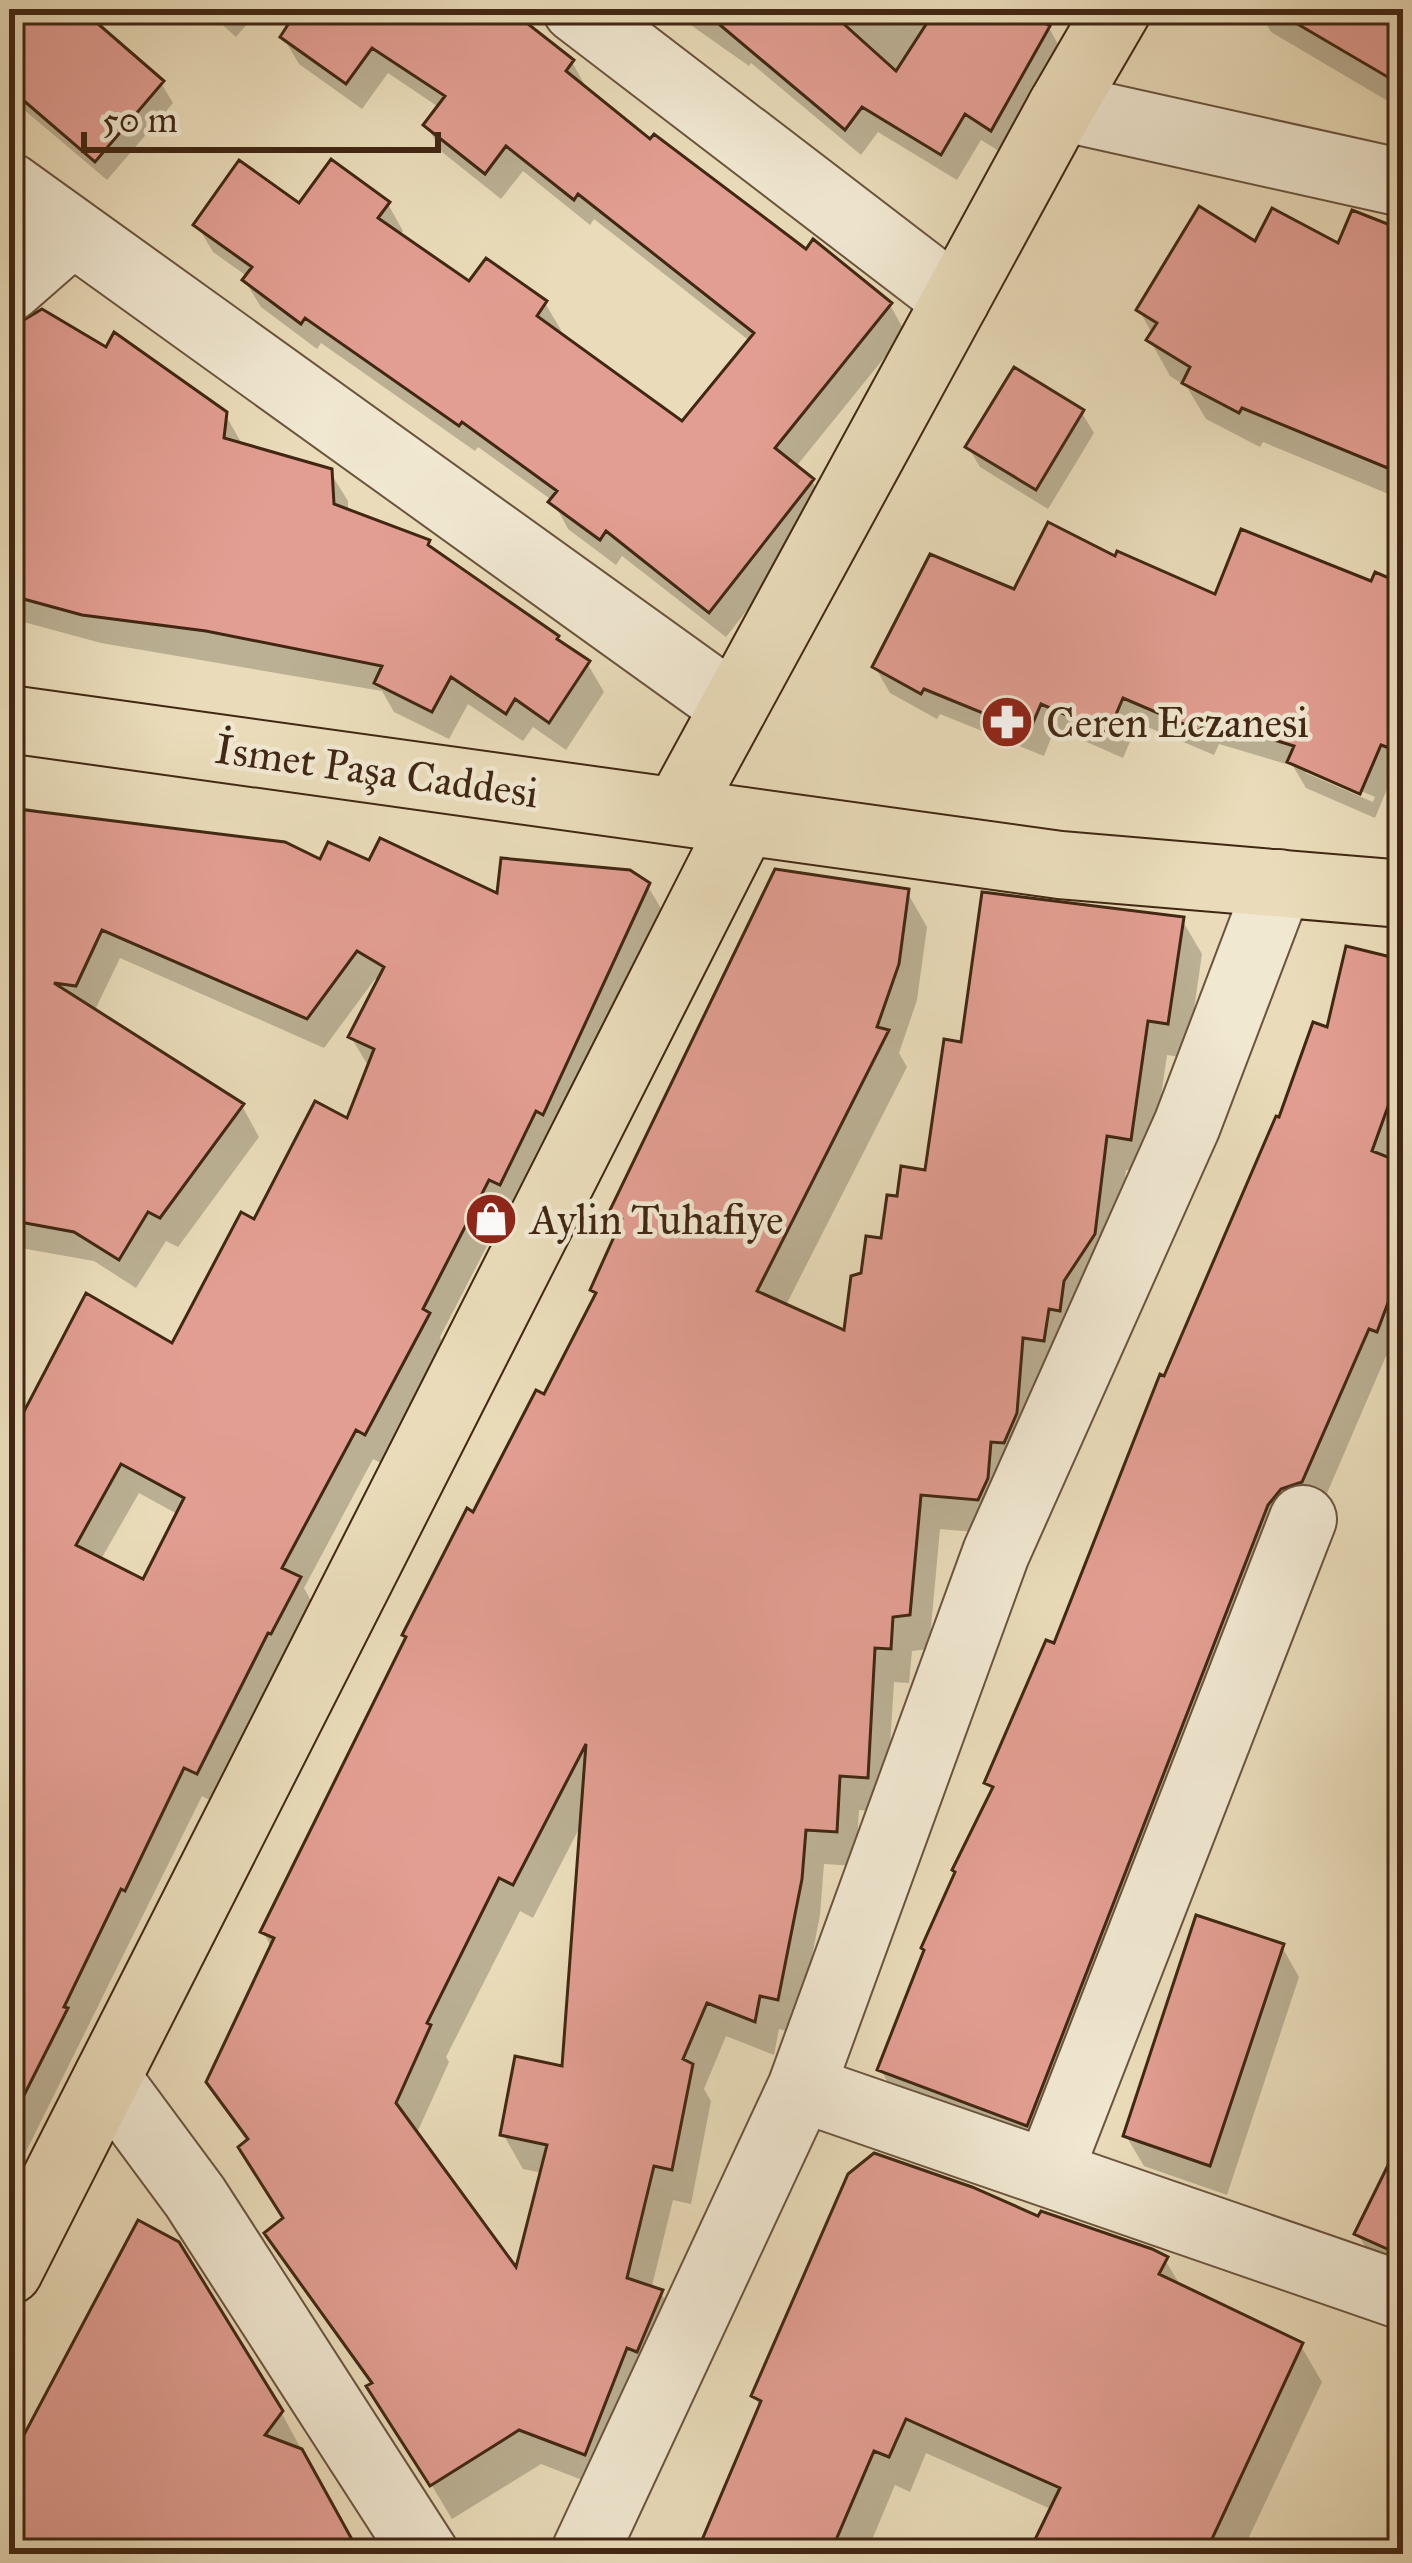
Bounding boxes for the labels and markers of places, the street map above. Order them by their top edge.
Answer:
pharmacy icon: Ceren Eczanesi [979,694,1035,750]
place label: Ceren Eczanesi [1046,697,1309,749]
shop icon: Aylin Tuhafiye [463,1191,519,1247]
place label: Aylin Tuhafiye [528,1194,784,1246]

